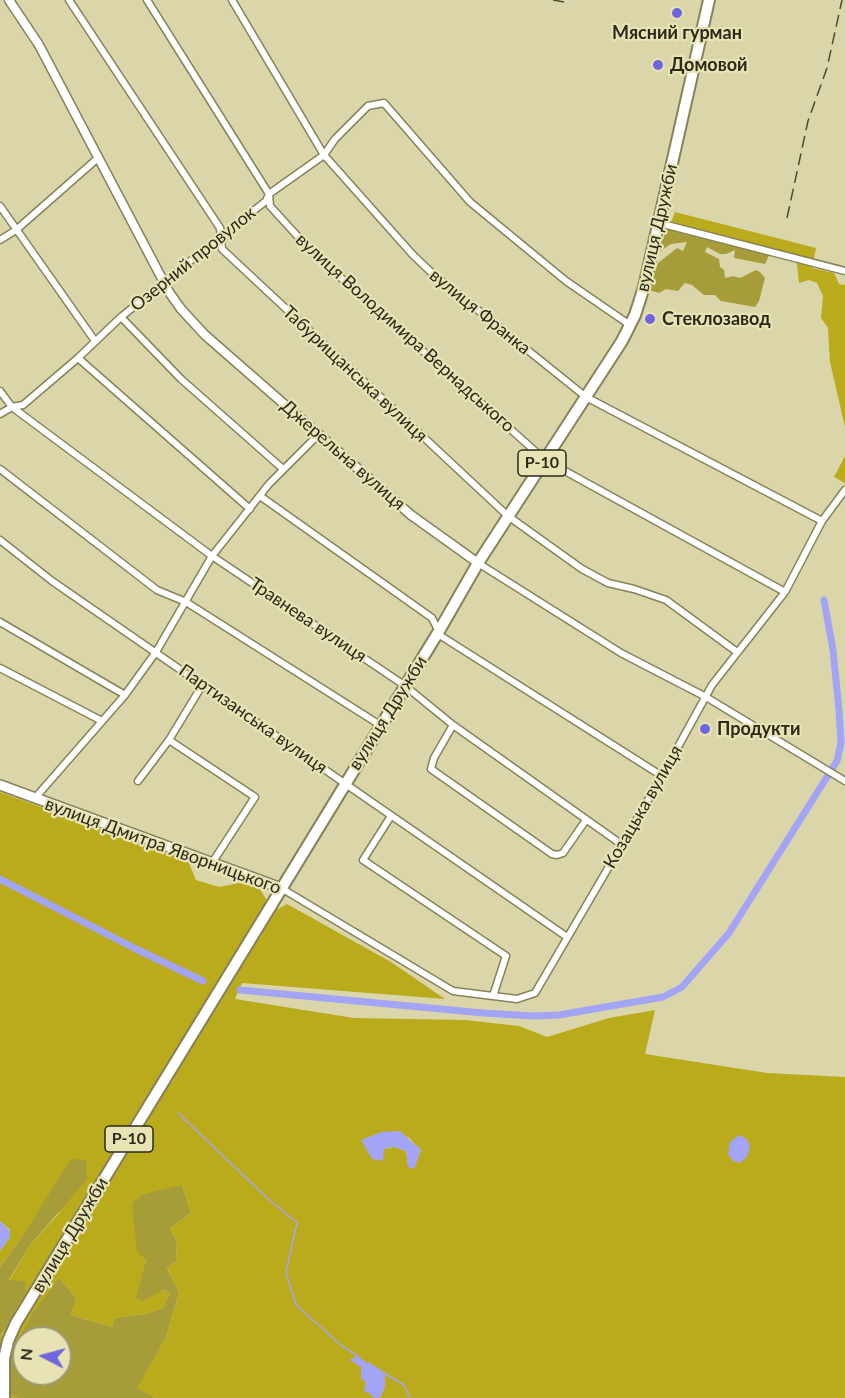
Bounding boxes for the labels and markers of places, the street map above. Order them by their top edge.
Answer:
marker: Мясний гурман [670,6,684,20]
place label: Мясний гурман [612,22,742,44]
place label: Домовой [670,54,748,76]
marker: Домовой [651,58,665,72]
place label: Стеклозавод [662,308,771,330]
marker: Стеклозавод [643,312,657,326]
place label: Продукти [717,718,800,740]
marker: Продукти [698,722,712,736]

